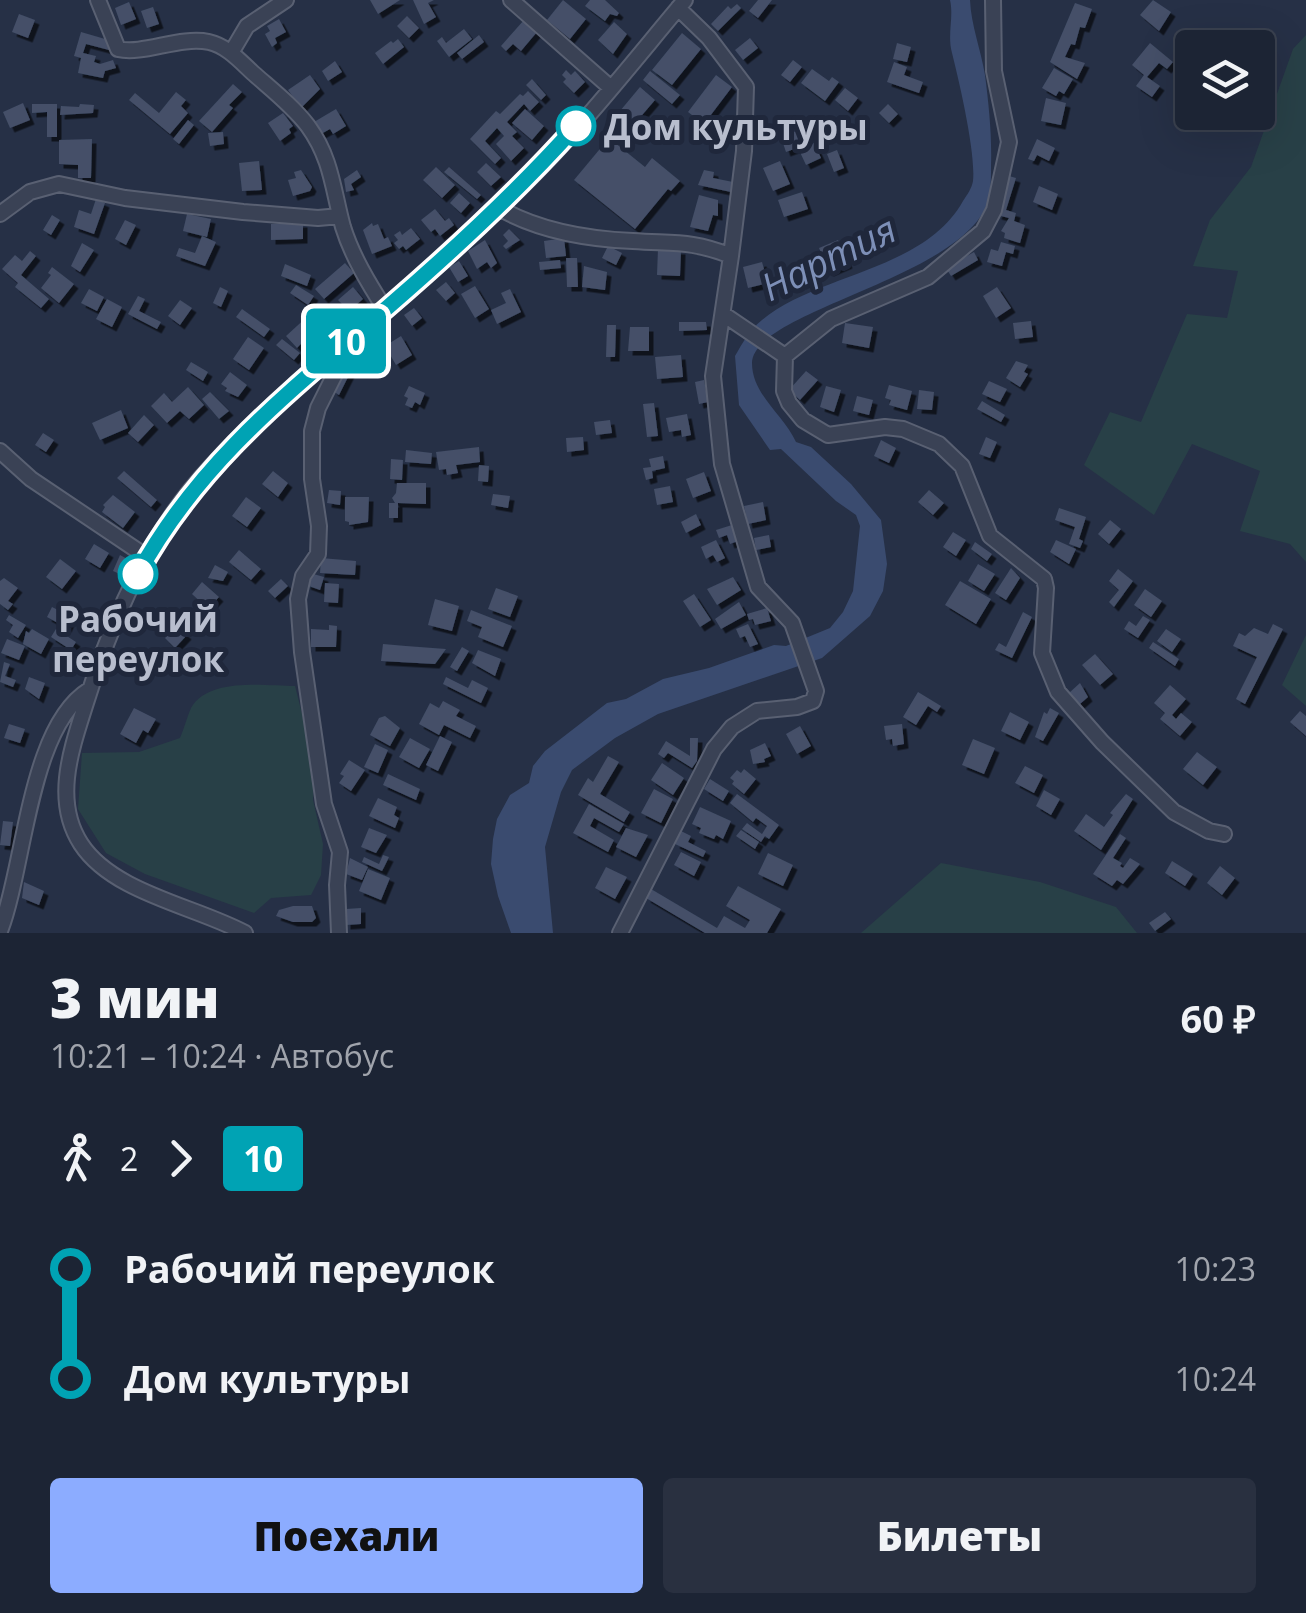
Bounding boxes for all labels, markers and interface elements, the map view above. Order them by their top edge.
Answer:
map controls [1175,30,1275,130]
button: layers [1175,30,1275,130]
place label: Дом культуры [604,103,868,150]
marker: Дом культуры [557,107,595,145]
water label: Нартия [752,202,904,312]
line badge: 10 [301,308,391,374]
text: 10 [326,318,366,365]
marker: Рабочий переулок [119,555,157,593]
place label: Рабочий переулок [52,595,224,682]
text: 3 мин [50,959,220,1034]
text: 60 ₽ [1181,992,1256,1044]
text: 10:21 – 10:24 · Автобус [50,1034,394,1077]
icon: walk [50,1131,105,1186]
icon: forward [153,1131,208,1186]
text: 10 [243,1135,283,1182]
text: 2 [120,1137,138,1180]
text: Рабочий переулок [124,1242,494,1294]
text: 10:23 [1174,1247,1256,1290]
text: Дом культуры [124,1352,410,1404]
text: 10:24 [1174,1357,1256,1400]
button: Поехали [50,1478,643,1593]
button: Билеты [663,1478,1256,1593]

